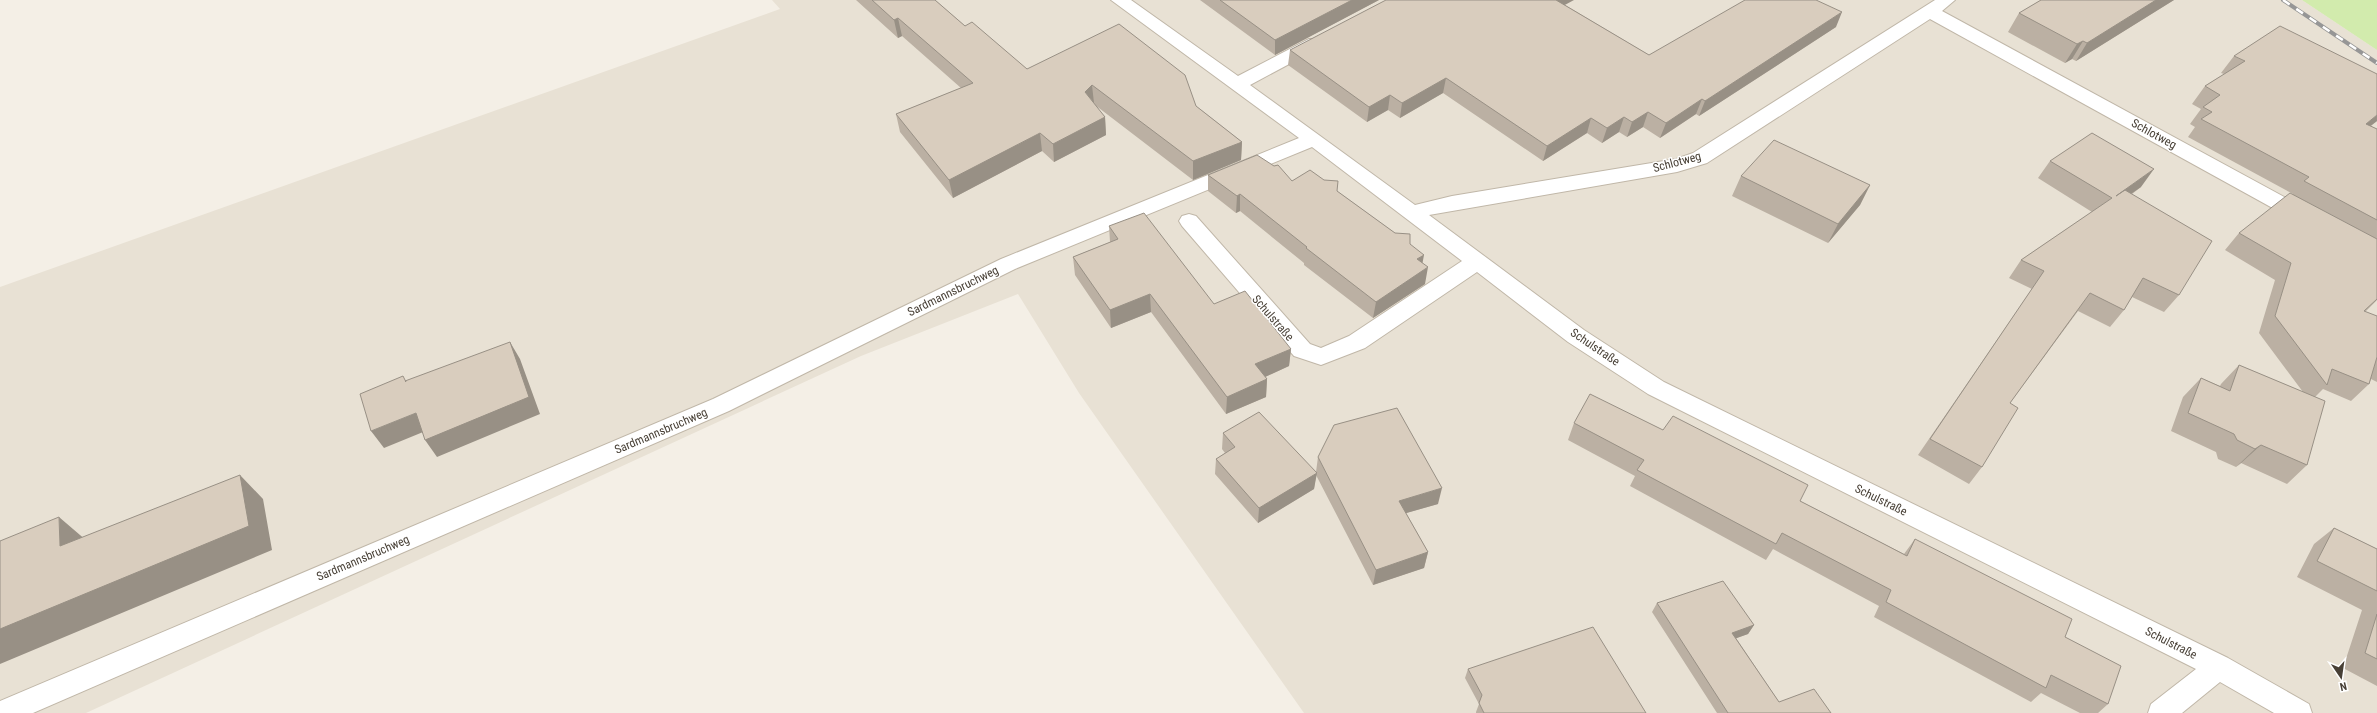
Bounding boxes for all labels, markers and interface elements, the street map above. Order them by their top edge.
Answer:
street label: Schlotweg [2129,116,2179,152]
street label: Schlotweg [1651,149,1703,175]
street label: Sardmannsbruchweg [905,263,1001,319]
street label: Schulstraße [1249,292,1297,344]
street label: Schulstraße [1568,325,1623,369]
street label: Sardmannsbruchweg [613,405,710,457]
street label: Schulstraße [1853,481,1910,519]
street label: Sardmannsbruchweg [315,532,412,584]
street label: Schulstraße [2143,624,2200,662]
north arrow [2321,657,2361,697]
text: N [2338,679,2348,693]

